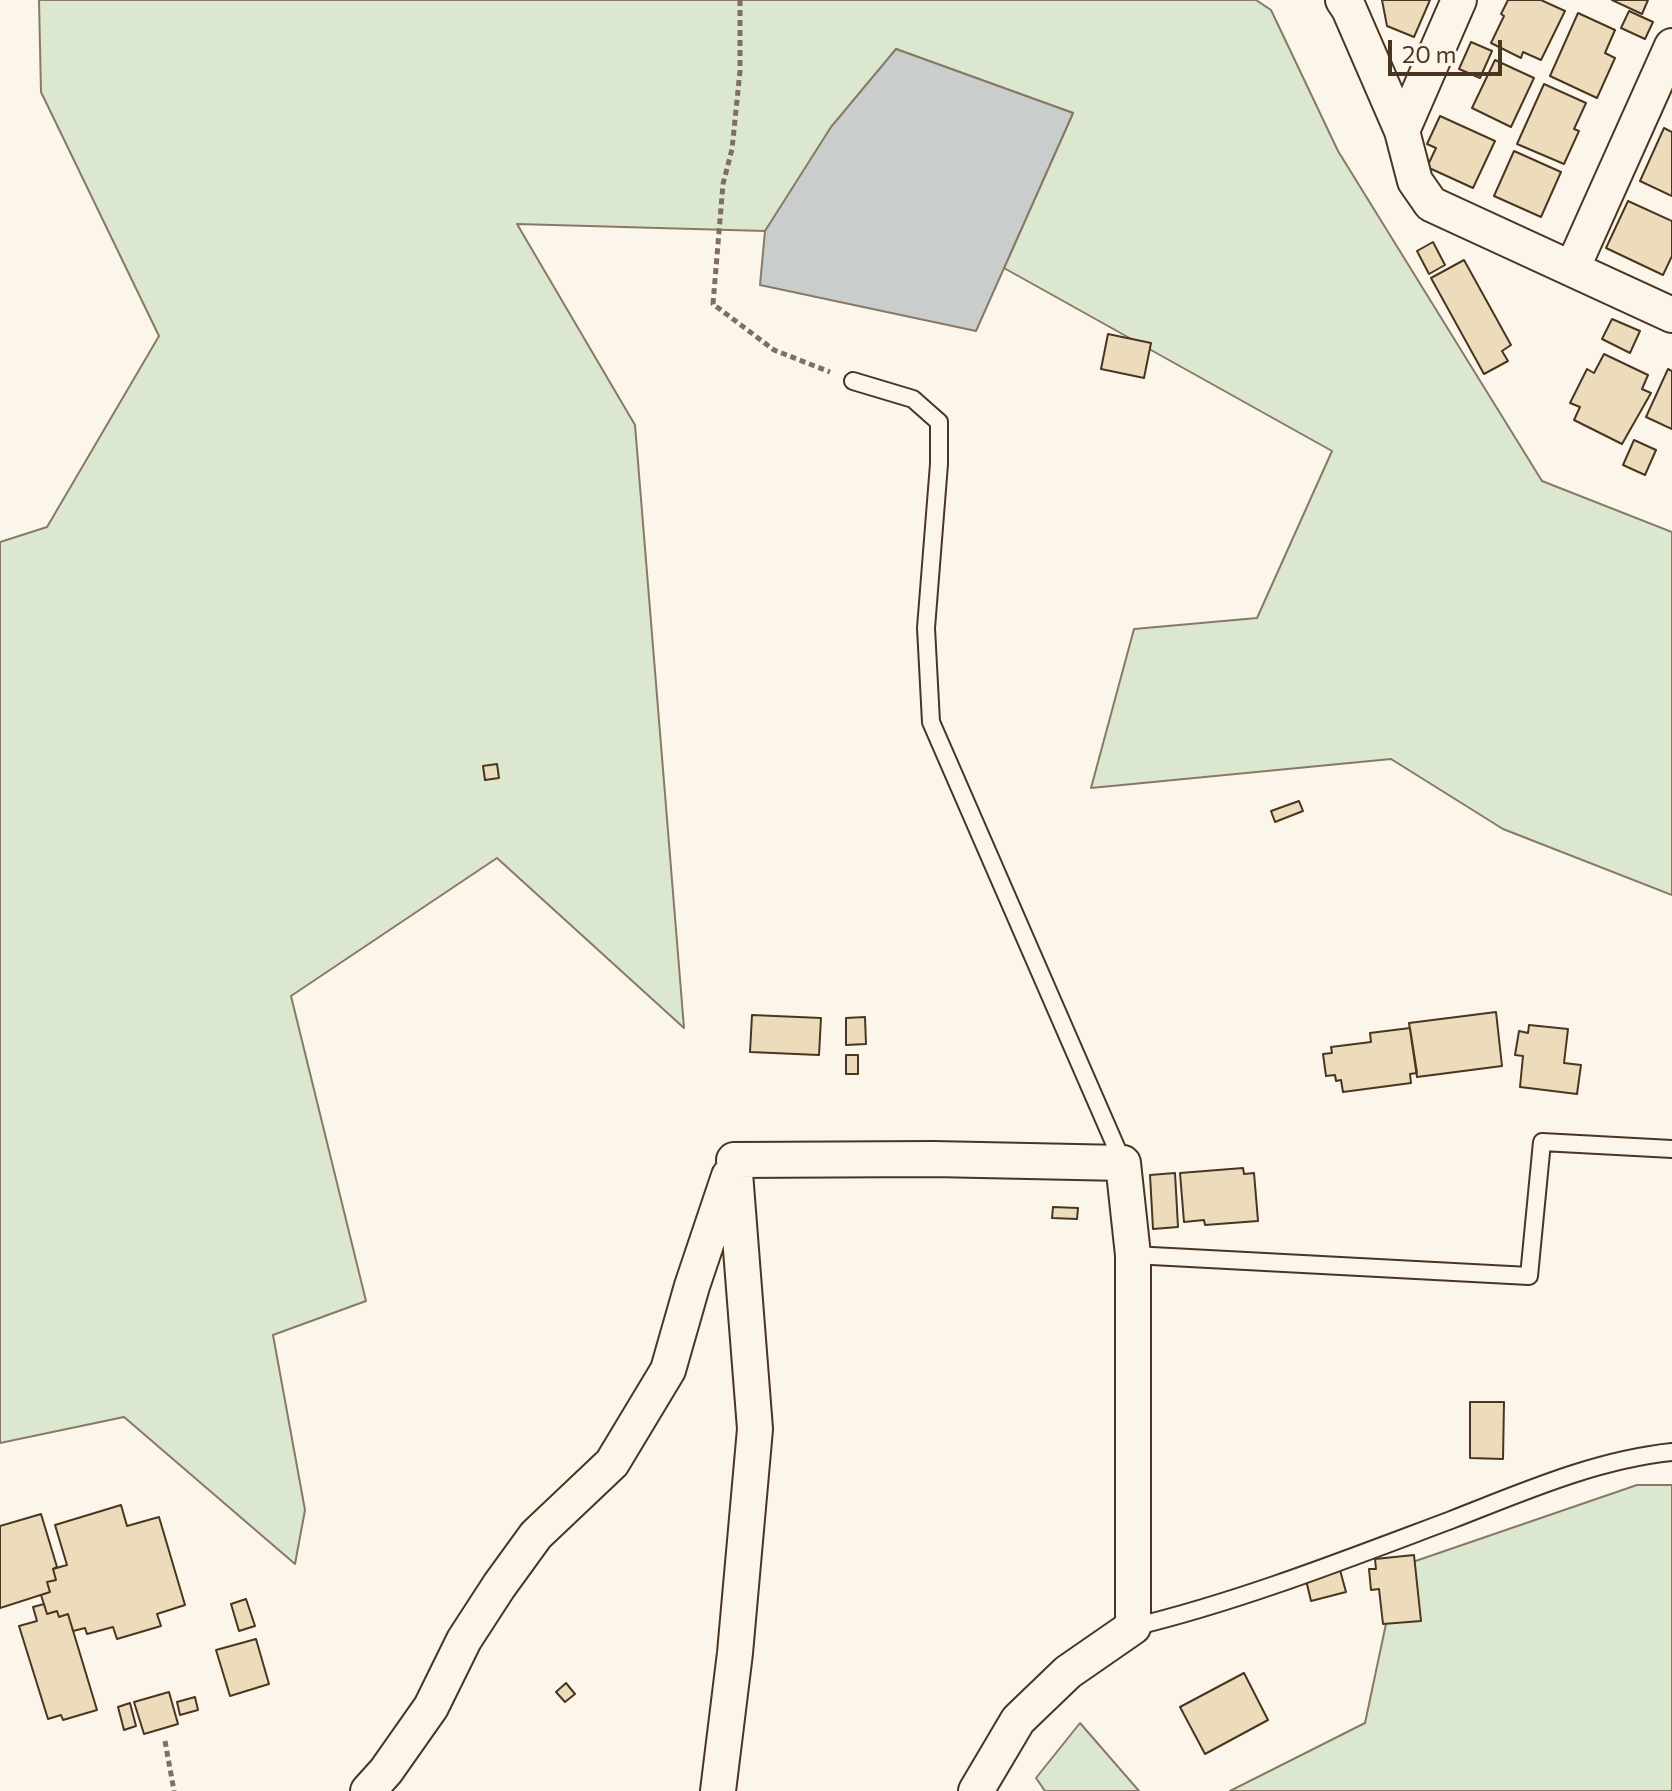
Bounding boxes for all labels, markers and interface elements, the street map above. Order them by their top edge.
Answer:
scale bar [1392,24,1506,74]
text: 20 m [1402,39,1456,68]

